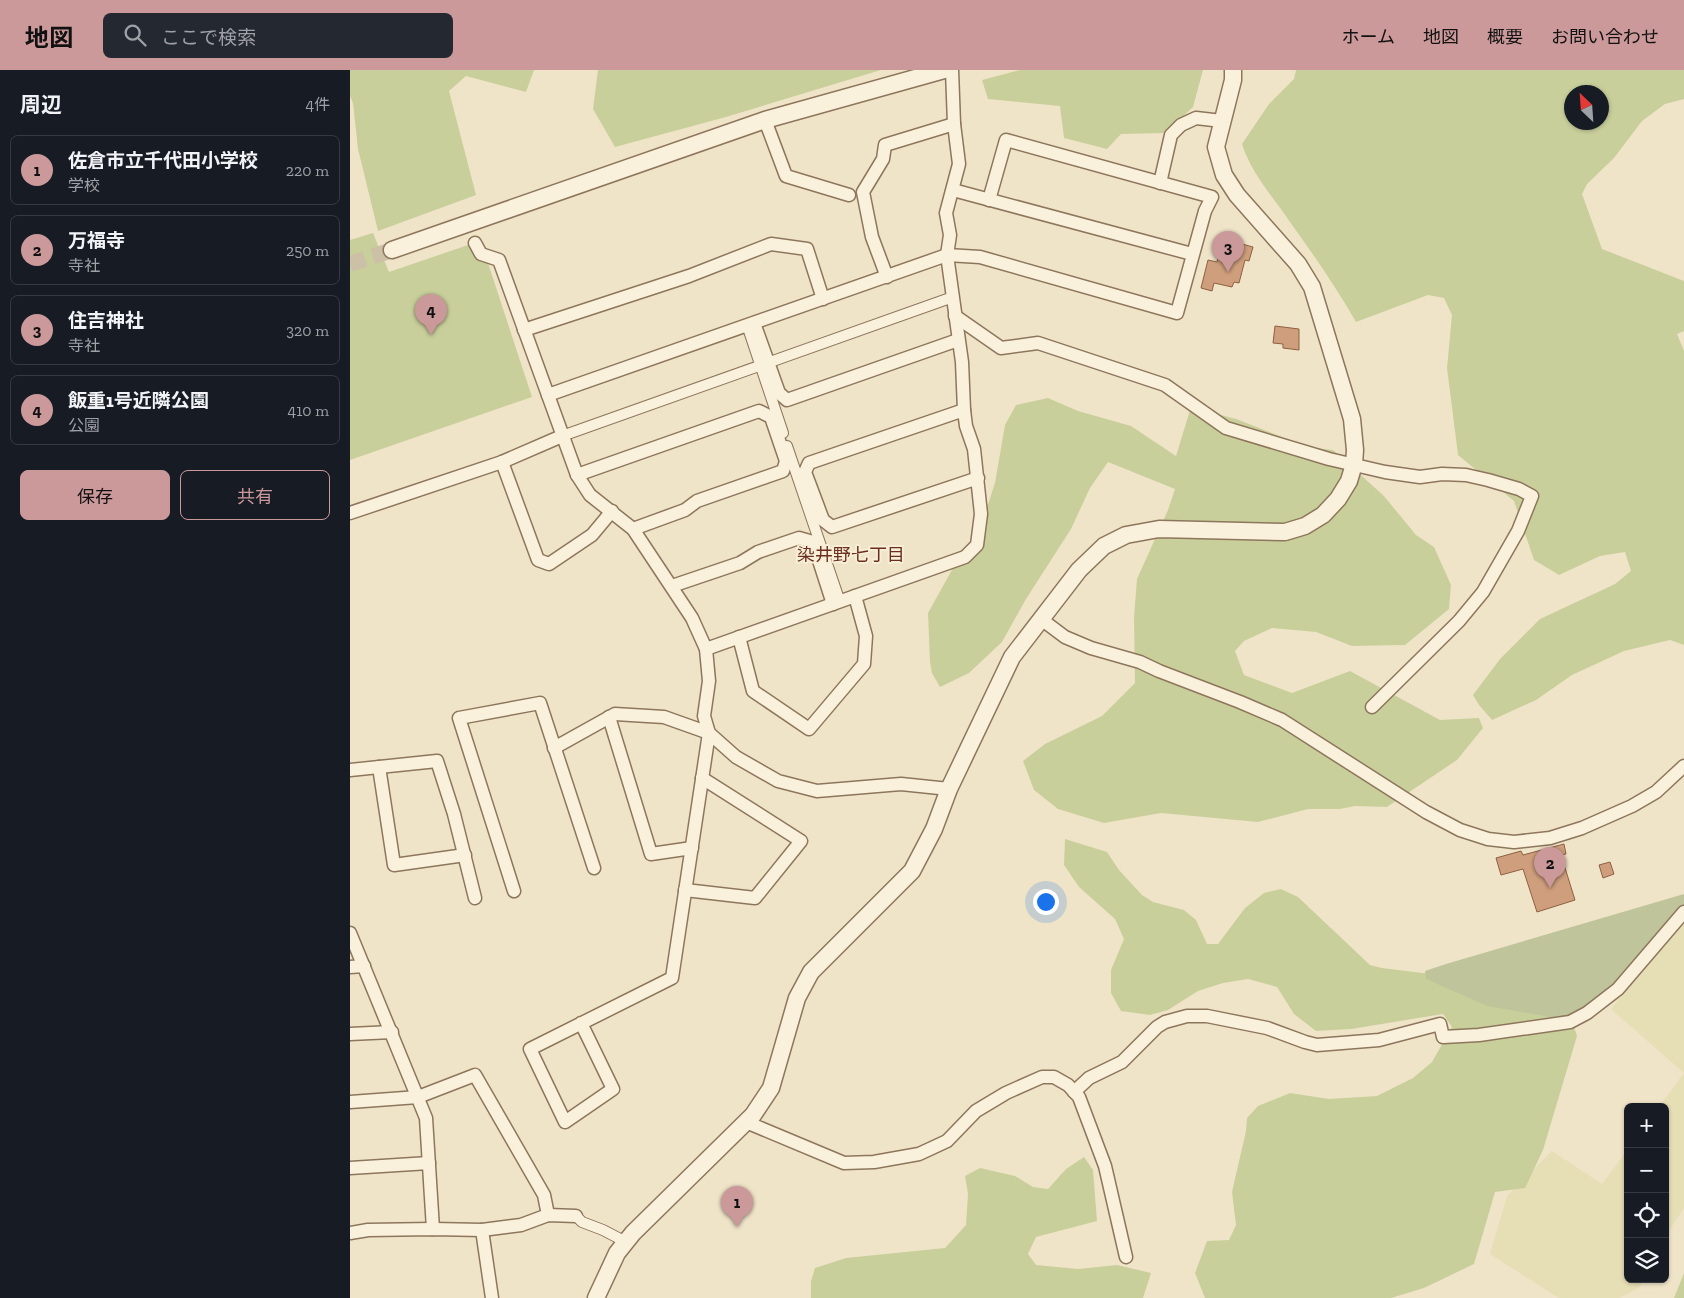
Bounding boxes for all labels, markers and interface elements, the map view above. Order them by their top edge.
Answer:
search box [103,13,453,58]
icon: search [121,21,149,49]
text: 地図 [25,23,73,52]
text: ここで検索 [161,26,256,49]
text: ホーム [1342,26,1395,48]
text: 地図 [1423,26,1459,48]
text: 概要 [1487,26,1523,48]
text: お問い合わせ [1551,26,1659,48]
north arrow [1564,85,1609,130]
text: 周辺 [20,92,62,117]
text: 4件 [305,95,330,114]
text: 佐倉市立千代田小学校 [68,149,258,172]
text: 1 [34,161,40,180]
text: 220 m [286,161,329,180]
text: 学校 [68,176,100,195]
text: 万福寺 [68,229,125,252]
pin: 3 [1212,231,1244,272]
text: 2 [33,241,41,260]
text: 250 m [286,241,329,260]
text: 寺社 [68,256,100,275]
pin: 4 [415,294,447,335]
text: 住吉神社 [68,309,144,332]
text: 3 [33,321,41,340]
text: 320 m [286,321,329,340]
text: 寺社 [68,336,100,355]
text: 飯重1号近隣公園 [68,389,209,412]
text: 4 [32,401,42,420]
text: 410 m [288,401,329,420]
text: 公園 [68,416,100,435]
button: 保存 [20,470,170,520]
button: 共有 [180,470,330,520]
district label: 染井野七丁目 [797,544,905,566]
pin: 2 [1534,847,1566,888]
your location [1033,889,1059,915]
map controls [1624,1103,1669,1283]
button: + [1624,1103,1669,1148]
button: − [1624,1148,1669,1193]
pin: 1 [721,1186,753,1227]
button: locate [1624,1193,1669,1238]
button: layers [1624,1238,1669,1283]

